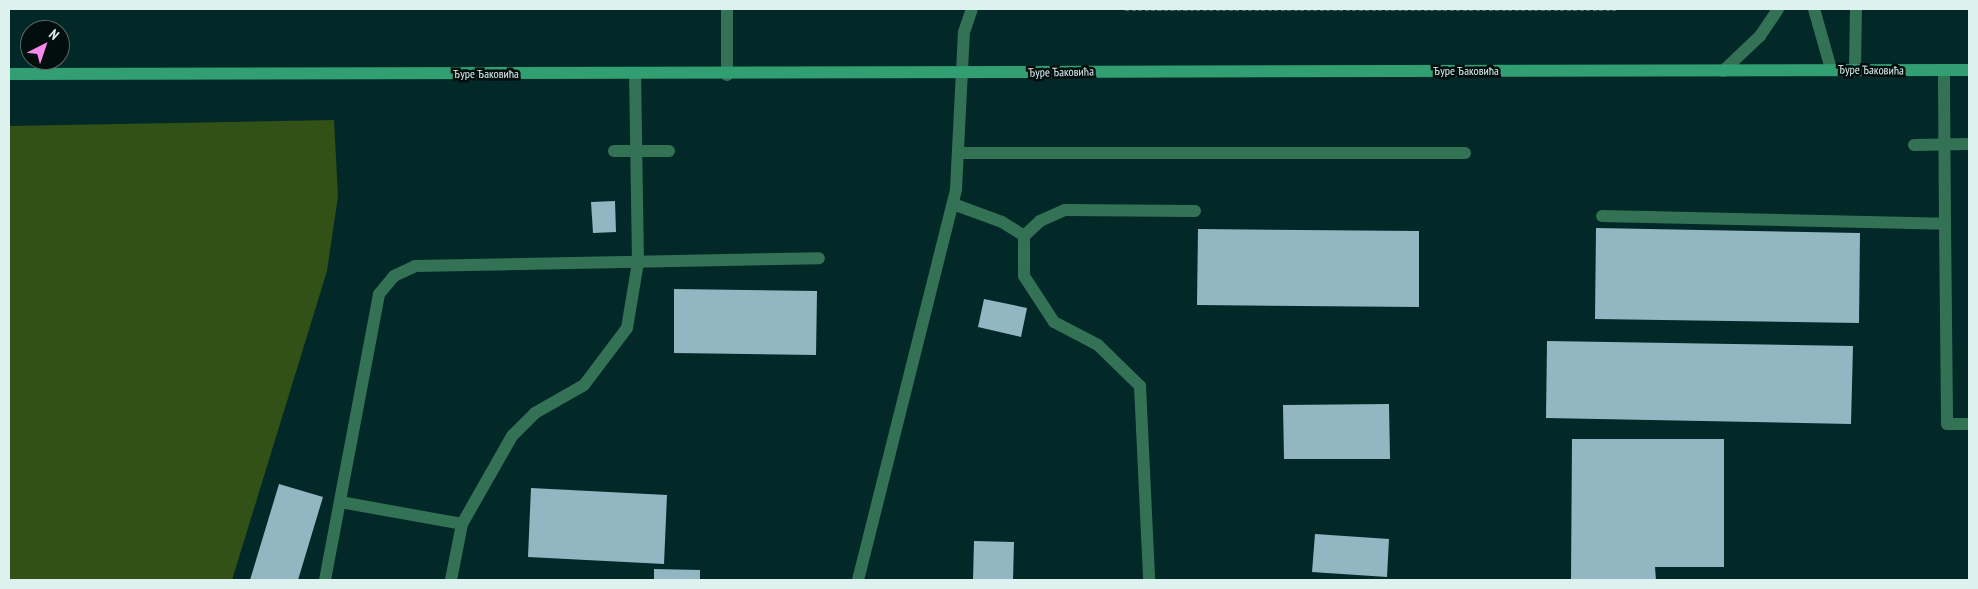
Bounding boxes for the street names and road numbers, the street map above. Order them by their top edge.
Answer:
street label: Ђуре Ђаковића [1838,62,1904,78]
street label: Ђуре Ђаковића [1028,64,1094,80]
street label: Ђуре Ђаковића [1433,64,1499,78]
street label: Ђуре Ђаковића [453,67,519,81]

